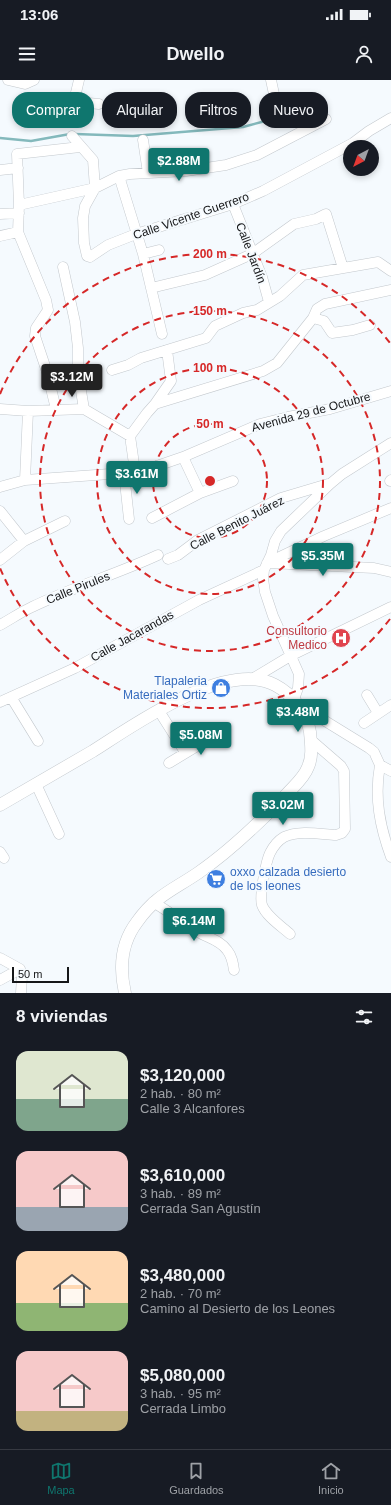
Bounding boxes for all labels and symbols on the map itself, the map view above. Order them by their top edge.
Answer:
north arrow [343,140,379,176]
pin: $2.88M [146,148,212,182]
street label: Calle Vicente Guerrero [131,189,251,242]
street label: Calle Jardín [233,221,269,285]
text: 200 m [193,247,227,261]
text: 150 m [193,304,227,318]
text: 100 m [193,361,227,375]
pin: $3.12M [39,364,105,398]
street label: Avenida 29 de Octubre [250,389,372,435]
text: 50 m [196,417,224,431]
pin: $3.61M [104,461,170,495]
centre of rings [203,474,217,488]
street label: Calle Benito Juárez [187,493,287,553]
pin: $5.35M [290,543,356,577]
street label: Calle Pirules [44,569,112,607]
street label: Calle Jacarandas [88,607,176,665]
place label: Consultorio Medico [266,624,327,652]
hospital icon: Consultorio Medico [330,627,352,649]
place label: Tlapaleria Materiales Ortiz [123,674,207,702]
shop icon: Tlapaleria Materiales Ortiz [210,677,232,699]
pin: $3.48M [265,699,331,733]
pin: $5.08M [168,722,234,756]
pin: $3.02M [250,792,316,826]
place label: oxxo calzada desierto de los leones [230,865,346,893]
supermarket icon: oxxo calzada desierto de los leones [205,868,227,890]
pin: $6.14M [161,908,227,942]
scale bar [12,965,69,984]

